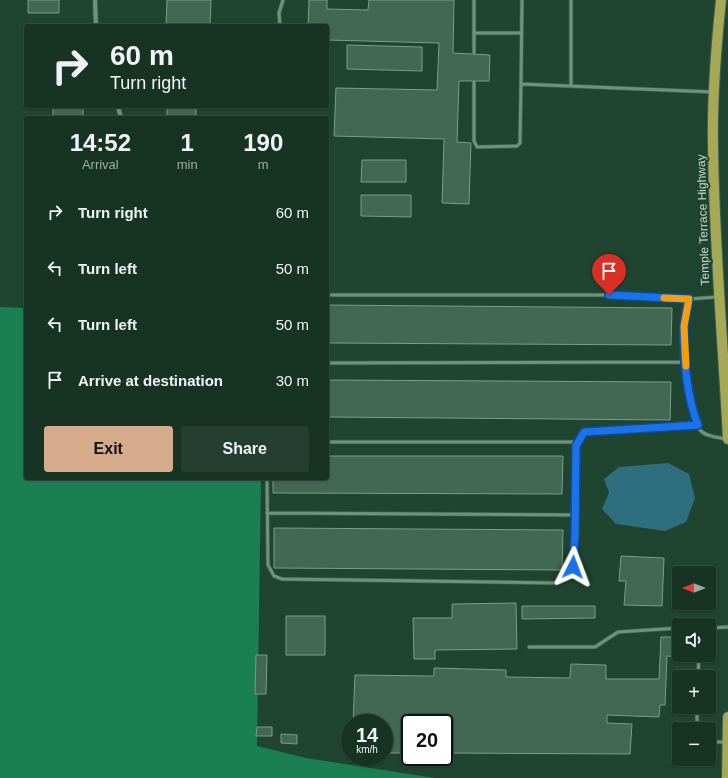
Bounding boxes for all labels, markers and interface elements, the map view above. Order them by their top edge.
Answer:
icon: right [44,40,96,92]
text: 60 m [110,40,174,71]
text: Turn right [110,73,186,93]
text: 14:52 [70,129,131,156]
text: 1 [180,129,194,156]
text: 190 [243,129,283,156]
street label: Temple Terrace Highway [694,154,712,286]
text: Arrival [82,157,119,172]
text: min [177,157,198,172]
text: m [258,157,269,172]
icon: right [44,201,66,223]
text: Turn right [78,204,148,221]
text: 60 m [276,204,309,221]
pin [592,254,626,295]
icon: left [44,257,66,279]
text: Turn left [78,260,137,277]
text: 50 m [276,260,309,277]
icon: arrive [598,260,620,282]
icon: left [44,313,66,335]
text: Turn left [78,316,137,333]
text: 50 m [276,316,309,333]
icon: arrive [44,369,66,391]
text: Arrive at destination [78,372,223,389]
text: 30 m [276,372,309,389]
button: Exit [44,426,173,472]
button: Share [181,426,309,472]
position arrow [552,546,594,588]
north arrow [672,566,716,610]
map controls [672,566,716,766]
button: sound [672,618,716,662]
button: + [672,670,716,714]
speed limit sign: 20 [401,714,453,766]
button: − [672,722,716,766]
text: 14 [356,724,378,746]
text: km/h [356,744,378,755]

